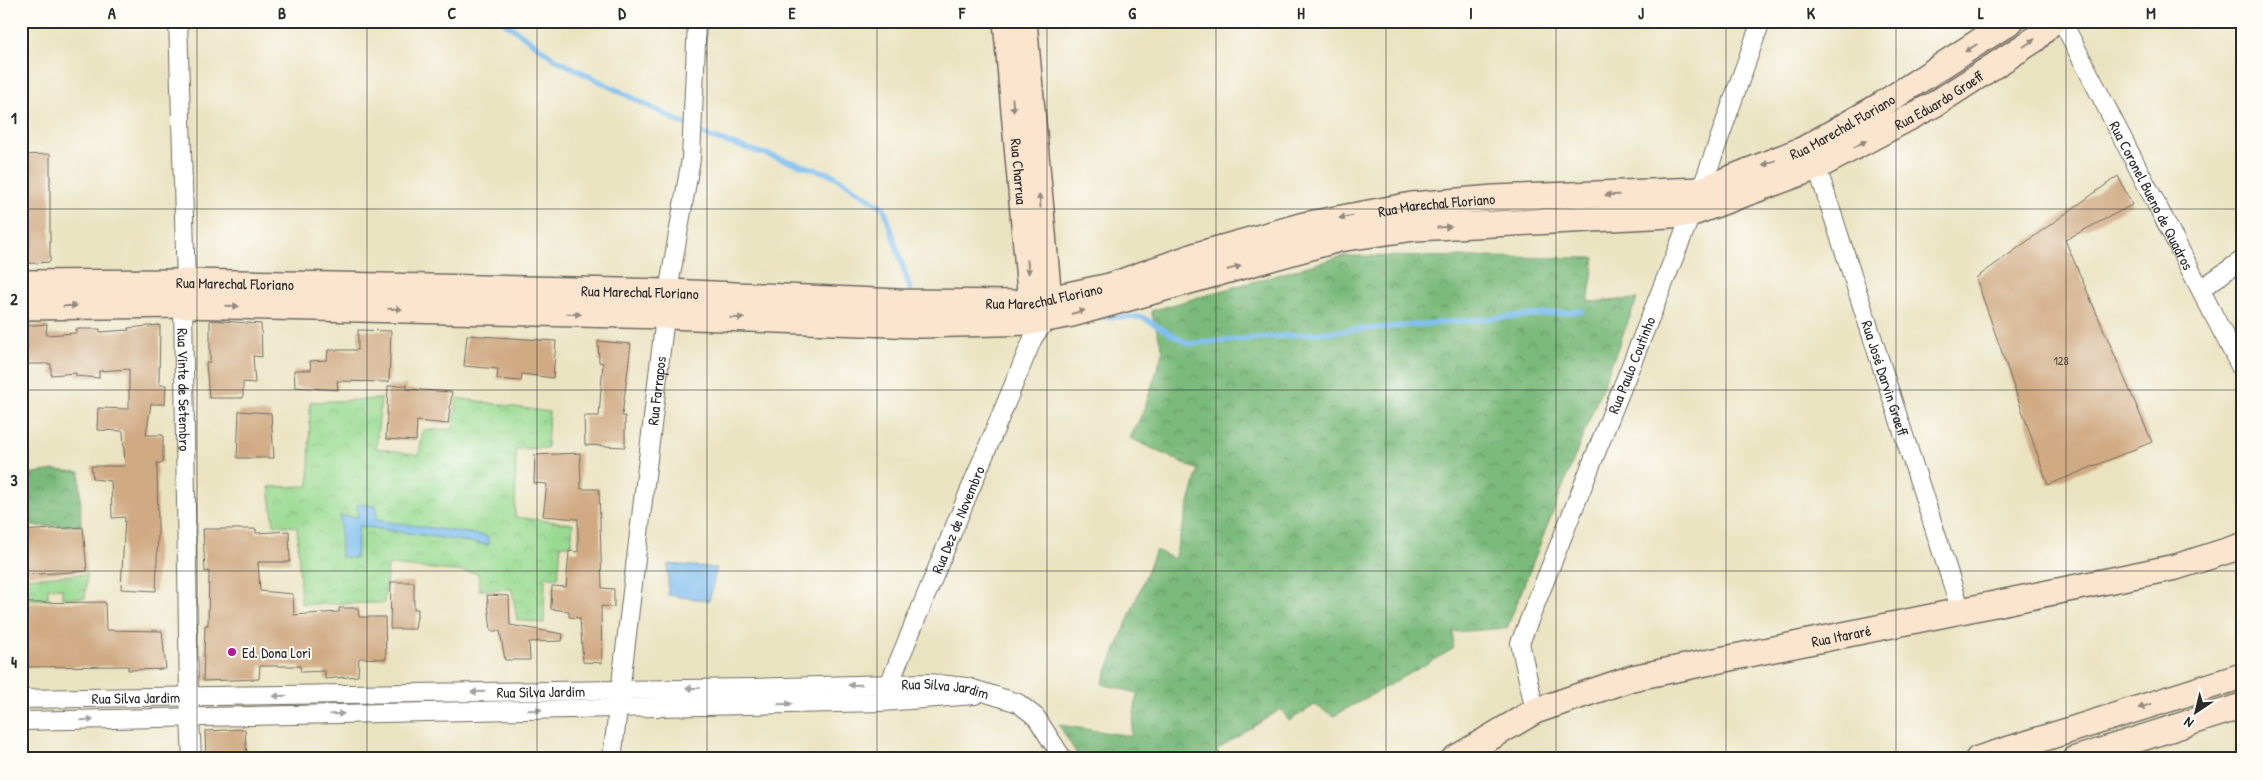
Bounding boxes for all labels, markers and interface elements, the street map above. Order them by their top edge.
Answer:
text: A [108,2,116,24]
text: B [278,2,286,24]
text: C [448,2,457,24]
text: D [618,2,626,24]
text: E [788,2,796,24]
text: F [958,2,966,24]
text: G [1128,2,1136,24]
text: H [1297,2,1305,24]
text: I [1469,2,1473,24]
text: J [1638,2,1644,24]
text: K [1807,2,1816,24]
text: L [1978,2,1984,24]
text: M [2146,2,2156,24]
one-way arrow [2022,38,2036,48]
one-way arrow [1964,44,1977,53]
street label: Rua Eduardo Graeff [1890,65,1987,134]
street label: Rua Marechal Floriano [1786,88,1899,164]
one-way arrow [1009,97,1017,113]
text: 1 [11,107,17,129]
street label: Rua Coronel Bueno de Quadros [2105,117,2199,273]
street label: Rua Charrua [1006,138,1033,205]
one-way arrow [1853,140,1867,148]
one-way arrow [1761,159,1776,167]
street label: Rua Marechal Floriano [1376,187,1496,222]
one-way arrow [1603,191,1619,199]
one-way arrow [1036,193,1044,209]
one-way arrow [1338,213,1353,221]
one-way arrow [1437,222,1453,230]
one-way arrow [1024,259,1032,275]
one-way arrow [1227,264,1242,272]
street label: Rua Marechal Floriano [176,271,294,295]
street label: Rua Marechal Floriano [986,277,1104,314]
street label: Rua Marechal Floriano [581,280,699,304]
text: 2 [10,288,18,310]
one-way arrow [62,302,78,310]
one-way arrow [224,302,240,310]
one-way arrow [387,306,403,314]
one-way arrow [1070,308,1085,316]
one-way arrow [567,310,583,318]
street label: Rua Paulo Coutinho [1602,313,1660,417]
one-way arrow [729,315,745,323]
street label: Rua José Darvin Graeff [1857,318,1914,439]
street label: Rua Vinte de Setembro [173,328,196,451]
house number: 128 [2053,352,2069,369]
street label: Rua Farrapos [642,355,671,426]
street label: Rua Dez de Novembro [926,462,989,576]
text: 3 [10,469,18,491]
street label: Rua Itararé [1809,619,1873,652]
place label: Ed. Dona Lori [242,642,311,663]
marker: Ed. Dona Lori [226,646,238,658]
text: 4 [11,651,17,673]
street label: Rua Silva Jardim [901,672,992,704]
street label: Rua Silva Jardim [497,680,585,702]
one-way arrow [847,681,863,689]
one-way arrow [684,684,700,692]
street label: Rua Silva Jardim [92,686,180,708]
one-way arrow [469,688,485,696]
north arrow [2170,688,2220,738]
one-way arrow [272,692,288,700]
one-way arrow [777,700,793,708]
one-way arrow [2137,703,2152,711]
one-way arrow [527,706,543,714]
one-way arrow [330,710,346,718]
text: N [2179,713,2197,733]
one-way arrow [80,716,96,724]

